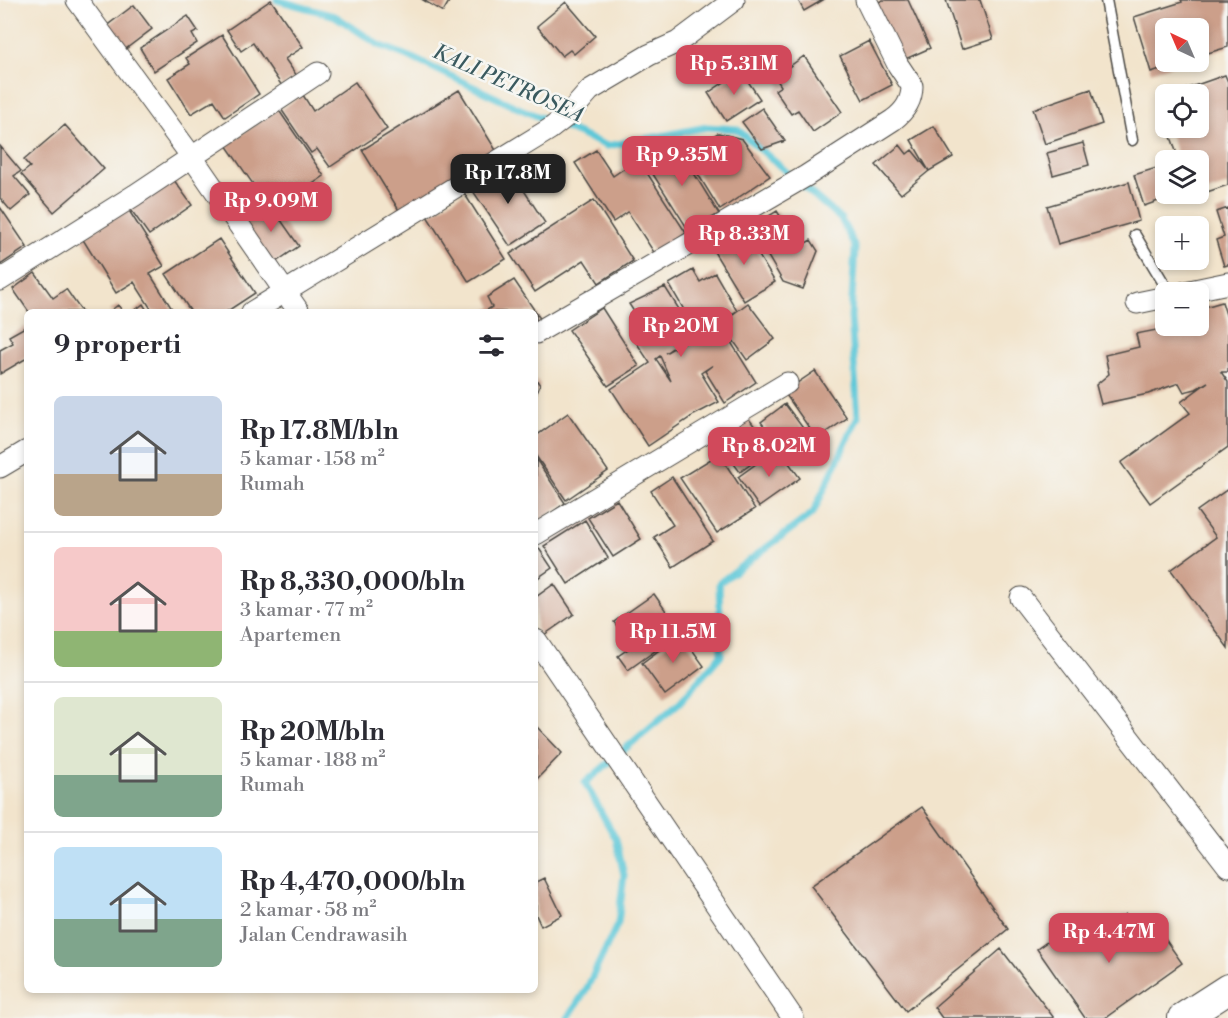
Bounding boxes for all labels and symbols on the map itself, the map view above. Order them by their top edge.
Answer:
north arrow [1155,18,1209,72]
water label: KALI PETROSEA [429,39,587,129]
pin: Rp 5.31M [672,45,796,96]
pin: Rp 9.35M [620,136,744,187]
pin: Rp 17.8M [446,154,570,205]
pin: Rp 9.09M [209,182,333,233]
pin: Rp 8.33M [682,215,806,266]
pin: Rp 20M [632,307,730,358]
pin: Rp 8.02M [707,427,831,478]
pin: Rp 11.5M [611,613,735,664]
pin: Rp 4.47M [1047,913,1171,964]

